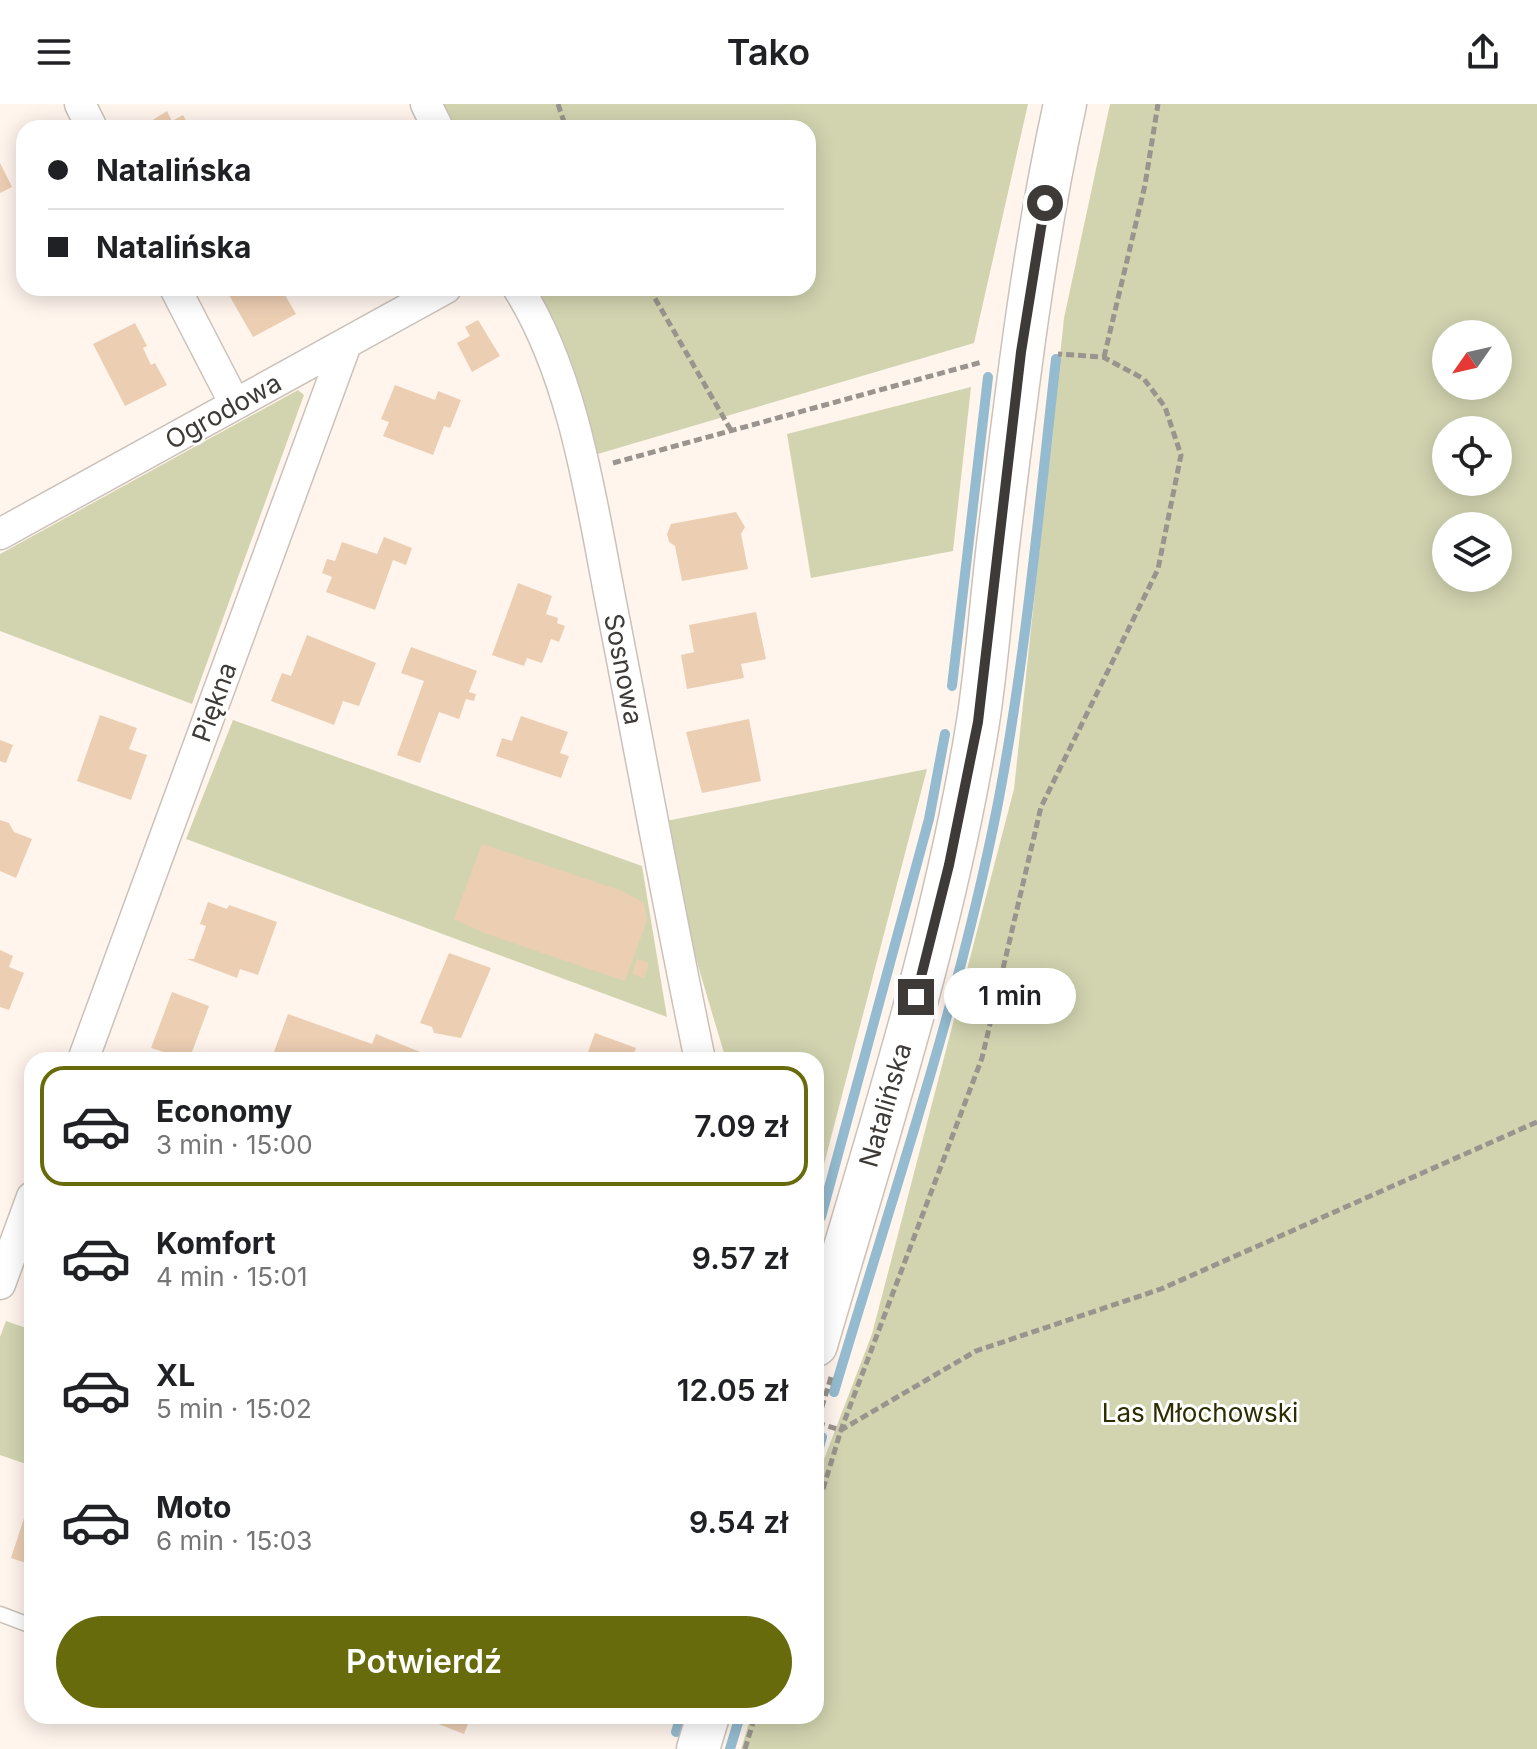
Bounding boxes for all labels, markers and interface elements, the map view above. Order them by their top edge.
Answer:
icon: menu [32,30,76,74]
text: Tako [727,30,810,74]
icon: share [1461,30,1505,74]
text: Natalińska [96,152,251,188]
route start [1027,185,1063,221]
text: Natalińska [96,229,251,265]
north arrow [1432,320,1512,400]
map controls [1432,320,1512,592]
street label: Ogrodowa [160,366,286,456]
button: locate [1432,416,1512,496]
button: layers [1432,512,1512,592]
street label: Sosnowa [598,611,650,727]
street label: Piękna [185,658,243,746]
callout: 1 min [944,969,1076,1025]
route end [898,979,934,1015]
text: 1 min [978,980,1042,1011]
street label: Natalińska [852,1039,918,1171]
icon: car [60,1090,132,1162]
text: Economy [156,1093,292,1129]
text: 7.09 zł [694,1108,788,1144]
text: 3 min · 15:00 [156,1129,313,1160]
icon: car [60,1222,132,1294]
text: Komfort [156,1225,276,1261]
text: 9.57 zł [692,1240,788,1276]
text: 4 min · 15:01 [156,1261,308,1292]
icon: car [60,1354,132,1426]
text: XL [156,1357,195,1393]
text: 12.05 zł [677,1372,788,1408]
text: 5 min · 15:02 [156,1393,312,1424]
park label: Las Młochowski [1102,1397,1298,1428]
icon: car [60,1486,132,1558]
text: Moto [156,1489,231,1525]
text: 9.54 zł [689,1504,788,1540]
text: 6 min · 15:03 [156,1525,312,1556]
button: Potwierdź [56,1616,792,1708]

